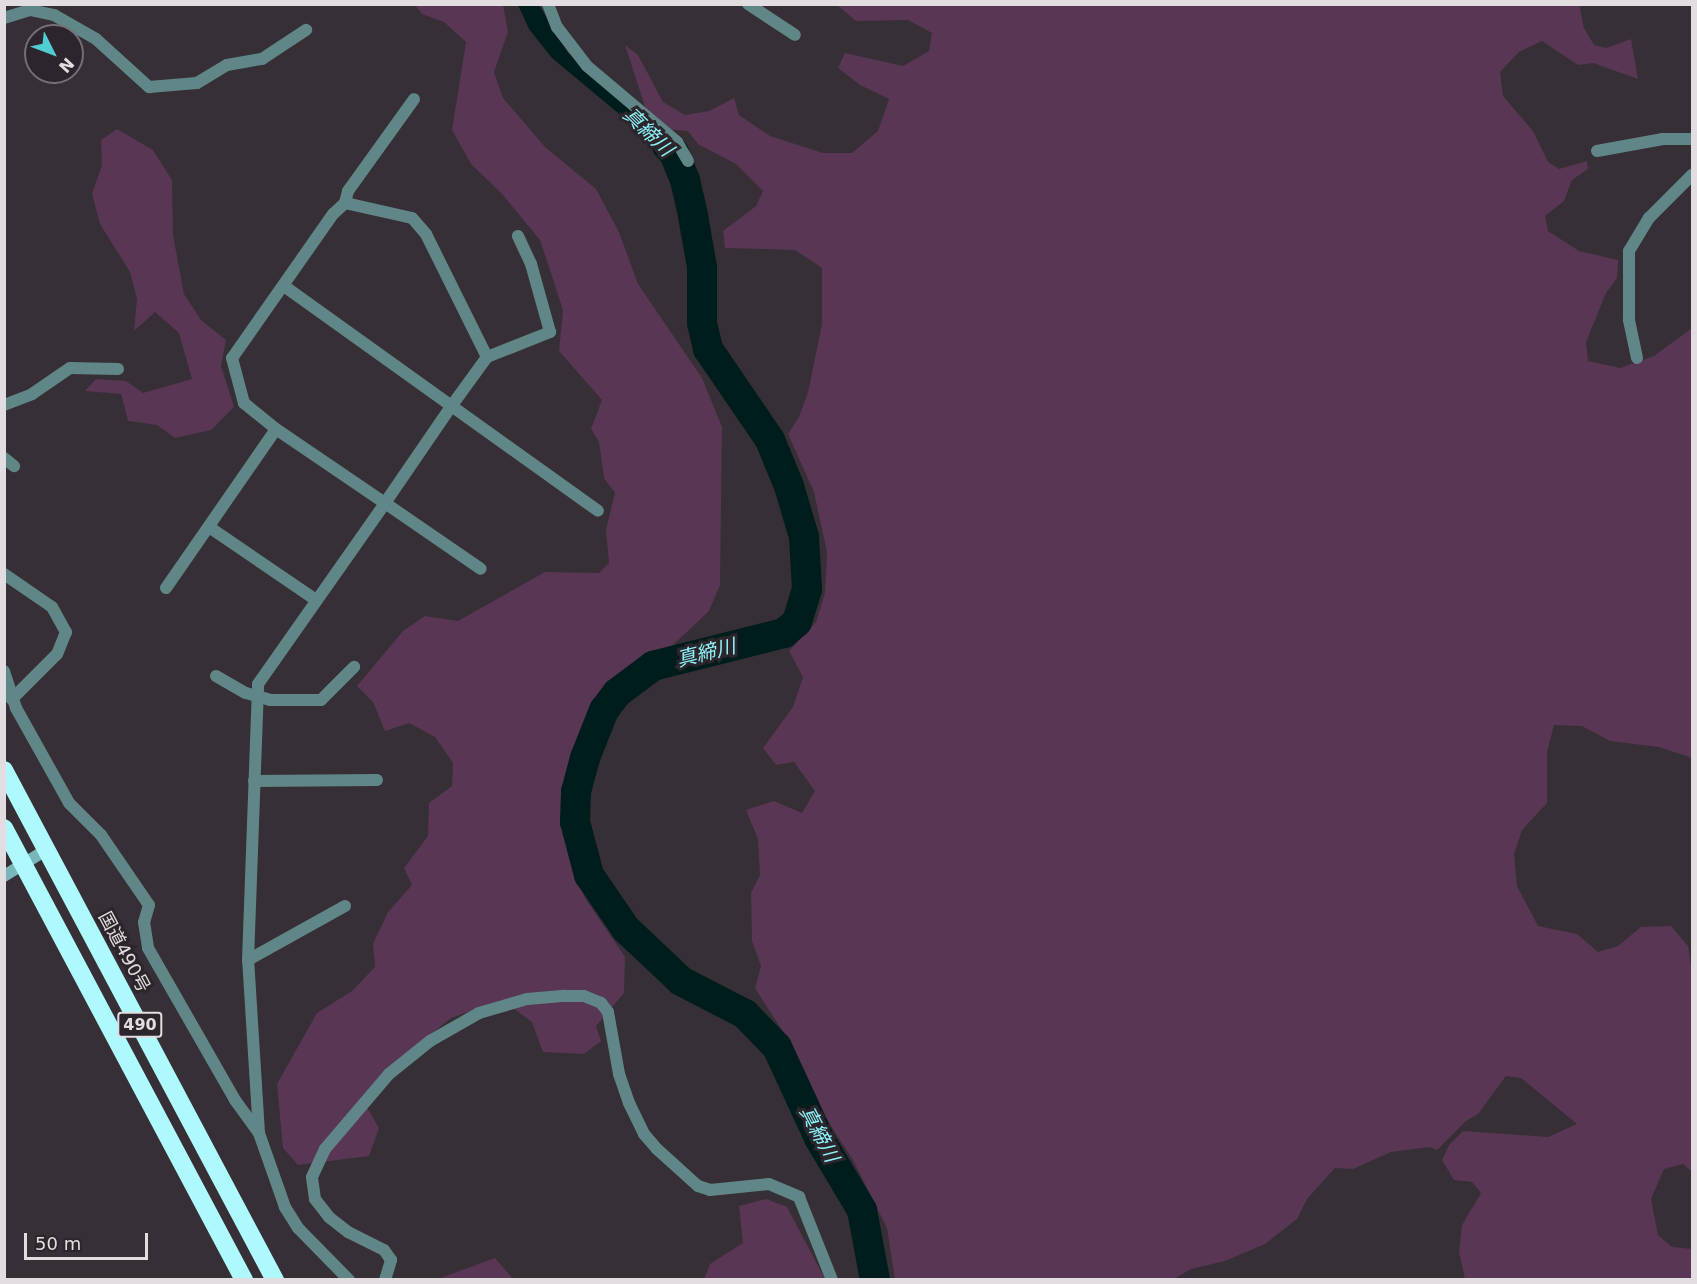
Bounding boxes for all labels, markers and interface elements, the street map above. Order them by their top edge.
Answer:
north arrow [24,24,84,84]
text: N [55,54,78,76]
water label: 真締川 [618,103,678,161]
water label: 真締川 [674,634,738,672]
street label: 国道490号 [94,908,154,996]
road number: 490 [116,1012,164,1038]
water label: 真締川 [794,1102,844,1166]
scale bar [27,1221,152,1259]
text: 50 m [35,1233,81,1254]

